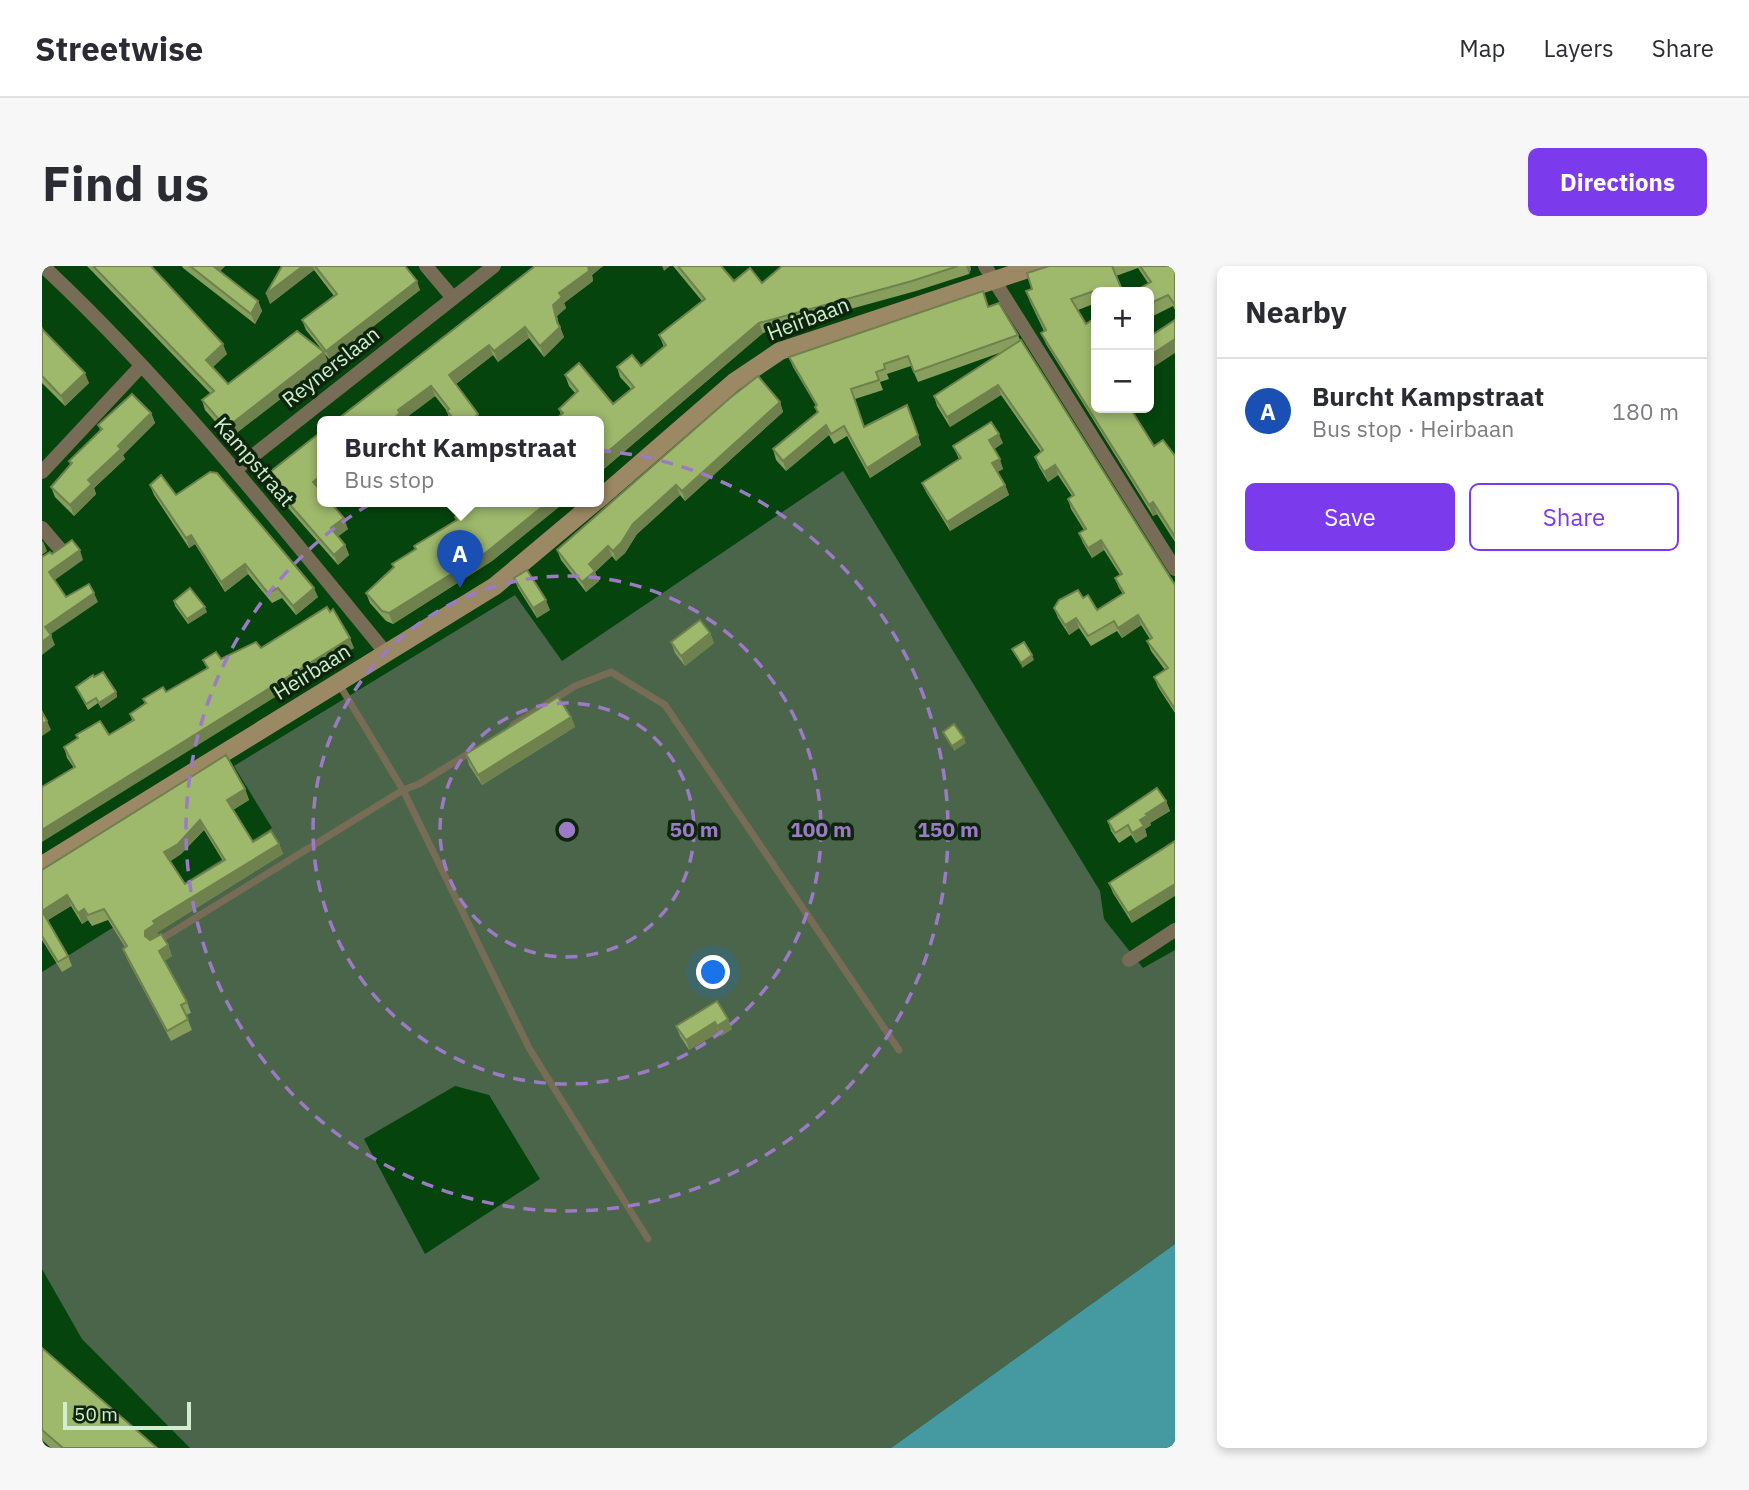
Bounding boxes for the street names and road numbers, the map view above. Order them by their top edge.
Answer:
street label: Heirbaan [763,290,853,347]
street label: Reynerslaan [276,319,385,413]
street label: Kampstraat [208,411,301,512]
street label: Heirbaan [268,637,355,706]

